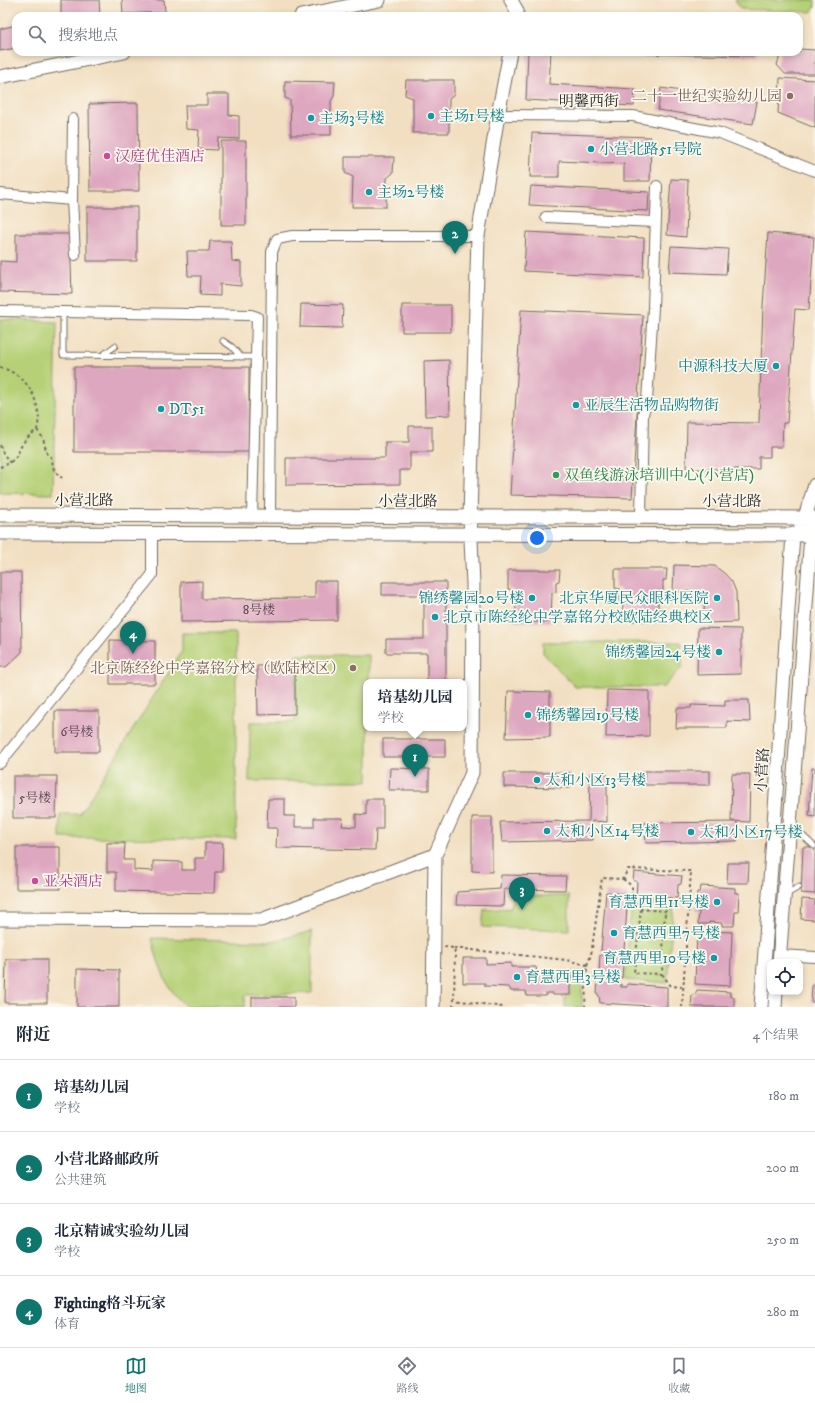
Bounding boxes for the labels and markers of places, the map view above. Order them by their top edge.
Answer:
place label: 二十一世纪实验幼儿园 [632,87,782,106]
marker: 二十一世纪实验幼儿园 [785,91,795,101]
place label: 主场1号楼 [439,107,505,126]
place label: 主场3号楼 [319,109,385,128]
marker: 主场1号楼 [426,111,436,121]
marker: 主场3号楼 [306,113,316,123]
place label: 小营北路51号院 [599,140,702,159]
marker: 小营北路51号院 [586,144,596,154]
place label: 汉庭优佳酒店 [115,147,205,166]
marker: 汉庭优佳酒店 [102,151,112,161]
place label: 主场2号楼 [377,183,444,202]
marker: 主场2号楼 [364,187,374,197]
pin: 2 [442,221,468,254]
place label: 中源科技大厦 [678,357,768,376]
marker: 中源科技大厦 [771,361,781,371]
place label: 亚辰生活物品购物街 [584,396,719,415]
place label: DT51 [169,400,205,419]
marker: 亚辰生活物品购物街 [571,400,581,410]
marker: DT51 [156,404,166,414]
place label: 双鱼线游泳培训中心(小营店) [564,466,754,485]
marker: 双鱼线游泳培训中心(小营店) [551,470,561,480]
place label: 锦绣馨园20号楼 [419,589,524,608]
place label: 北京华厦民众眼科医院 [559,589,709,608]
marker: 锦绣馨园20号楼 [527,593,537,603]
marker: 北京华厦民众眼科医院 [712,593,722,603]
place label: 北京市陈经纶中学嘉铭分校欧陆经典校区 [443,608,713,627]
marker: 北京市陈经纶中学嘉铭分校欧陆经典校区 [430,612,440,622]
pin: 4 [120,621,146,654]
place label: 锦绣馨园24号楼 [605,643,711,662]
marker: 锦绣馨园24号楼 [714,647,724,657]
place label: 北京陈经纶中学嘉铭分校（欧陆校区） [90,659,345,678]
marker: 北京陈经纶中学嘉铭分校（欧陆校区） [348,663,358,673]
place label: 锦绣馨园19号楼 [536,706,639,725]
marker: 锦绣馨园19号楼 [523,710,533,720]
pin: 1 [402,744,428,777]
place label: 太和小区13号楼 [545,771,646,790]
marker: 太和小区13号楼 [532,775,542,785]
place label: 太和小区14号楼 [555,822,659,841]
place label: 太和小区17号楼 [699,823,802,842]
marker: 太和小区14号楼 [542,826,552,836]
marker: 太和小区17号楼 [686,827,696,837]
place label: 亚朵酒店 [43,872,103,891]
marker: 亚朵酒店 [30,876,40,886]
pin: 3 [509,877,535,910]
place label: 育慧西里11号楼 [608,893,709,912]
marker: 育慧西里11号楼 [712,897,722,907]
place label: 育慧西里7号楼 [622,924,720,943]
marker: 育慧西里7号楼 [609,928,619,938]
place label: 育慧西里10号楼 [602,949,706,968]
marker: 育慧西里10号楼 [709,953,719,963]
place label: 育慧西里3号楼 [525,968,621,987]
marker: 育慧西里3号楼 [512,972,522,982]

